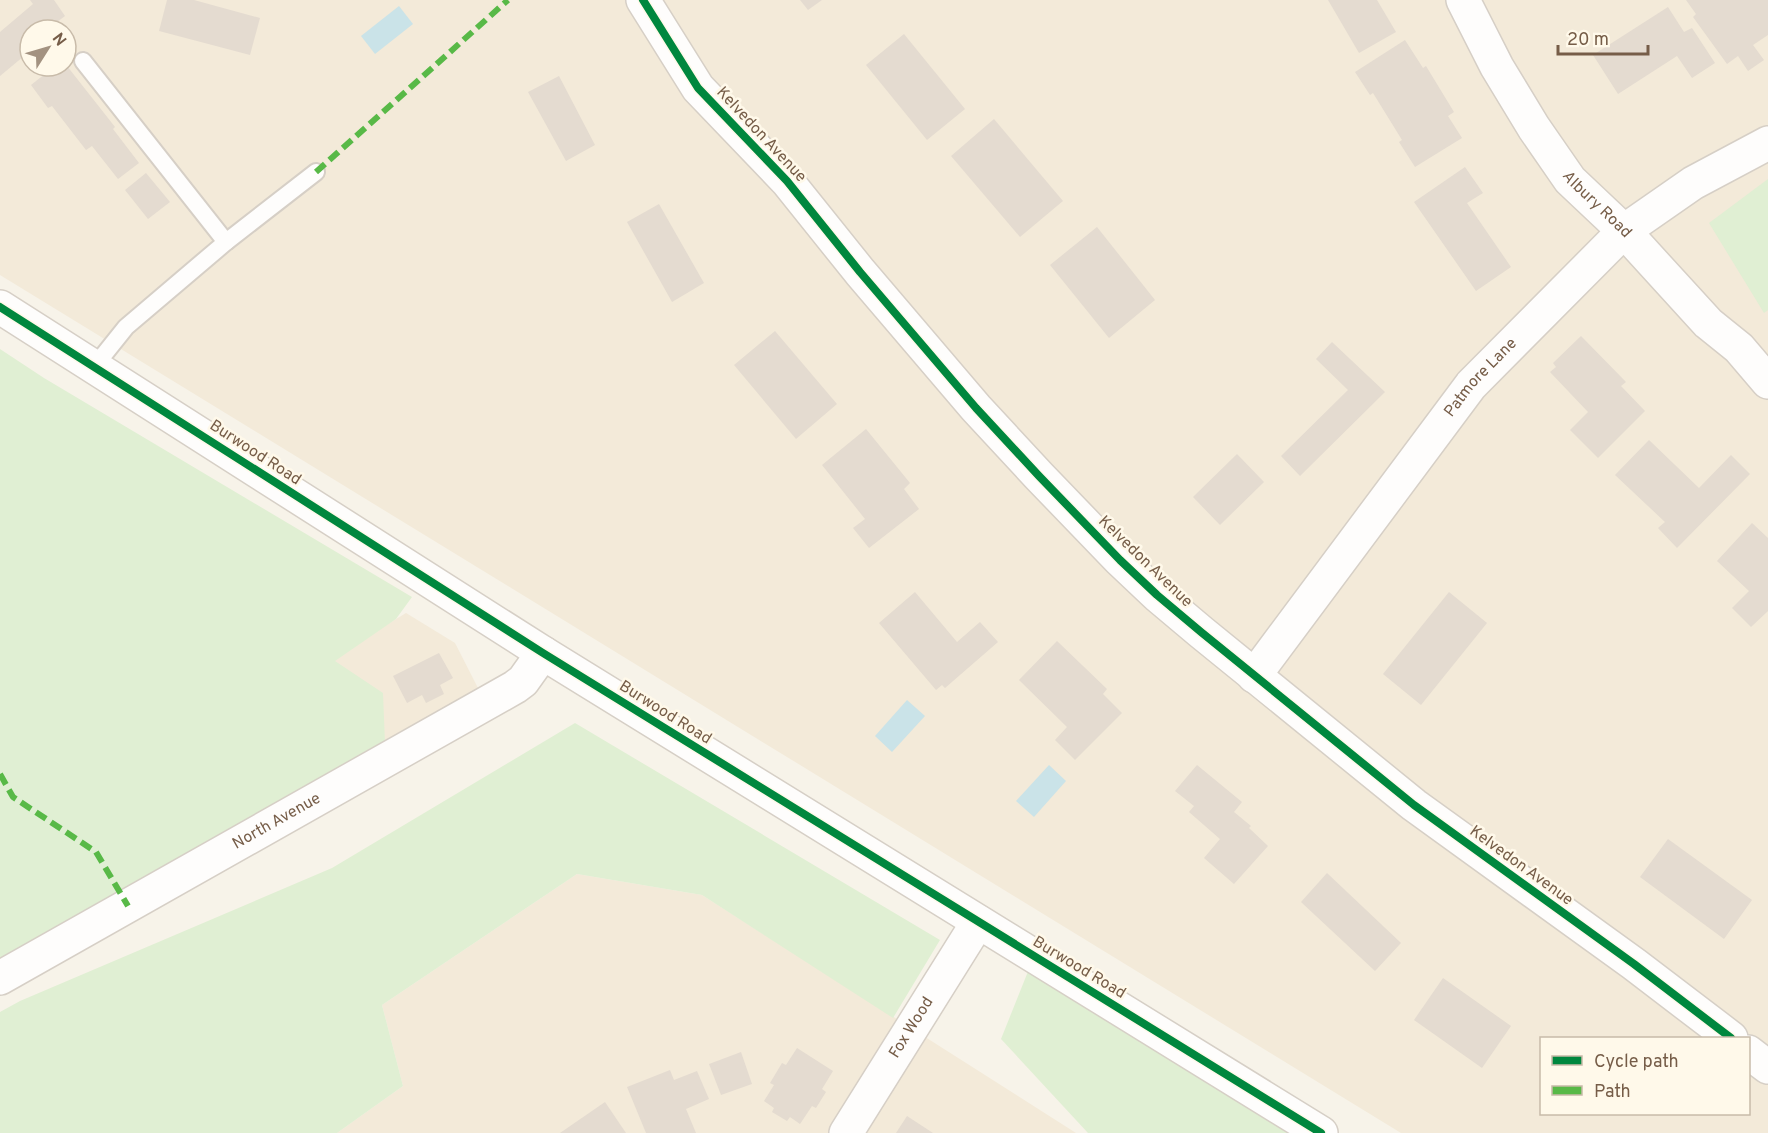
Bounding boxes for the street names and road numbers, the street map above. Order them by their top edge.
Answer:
street label: Kelvedon Avenue [712,83,810,187]
street label: Albury Road [1557,168,1636,242]
street label: Patmore Lane [1440,334,1522,421]
street label: Burwood Road [205,416,305,490]
street label: Kelvedon Avenue [1094,512,1196,612]
street label: Burwood Road [615,677,715,749]
street label: North Avenue [229,789,324,854]
street label: Kelvedon Avenue [1465,822,1577,910]
street label: Burwood Road [1029,932,1129,1004]
street label: Fox Wood [885,994,938,1062]

